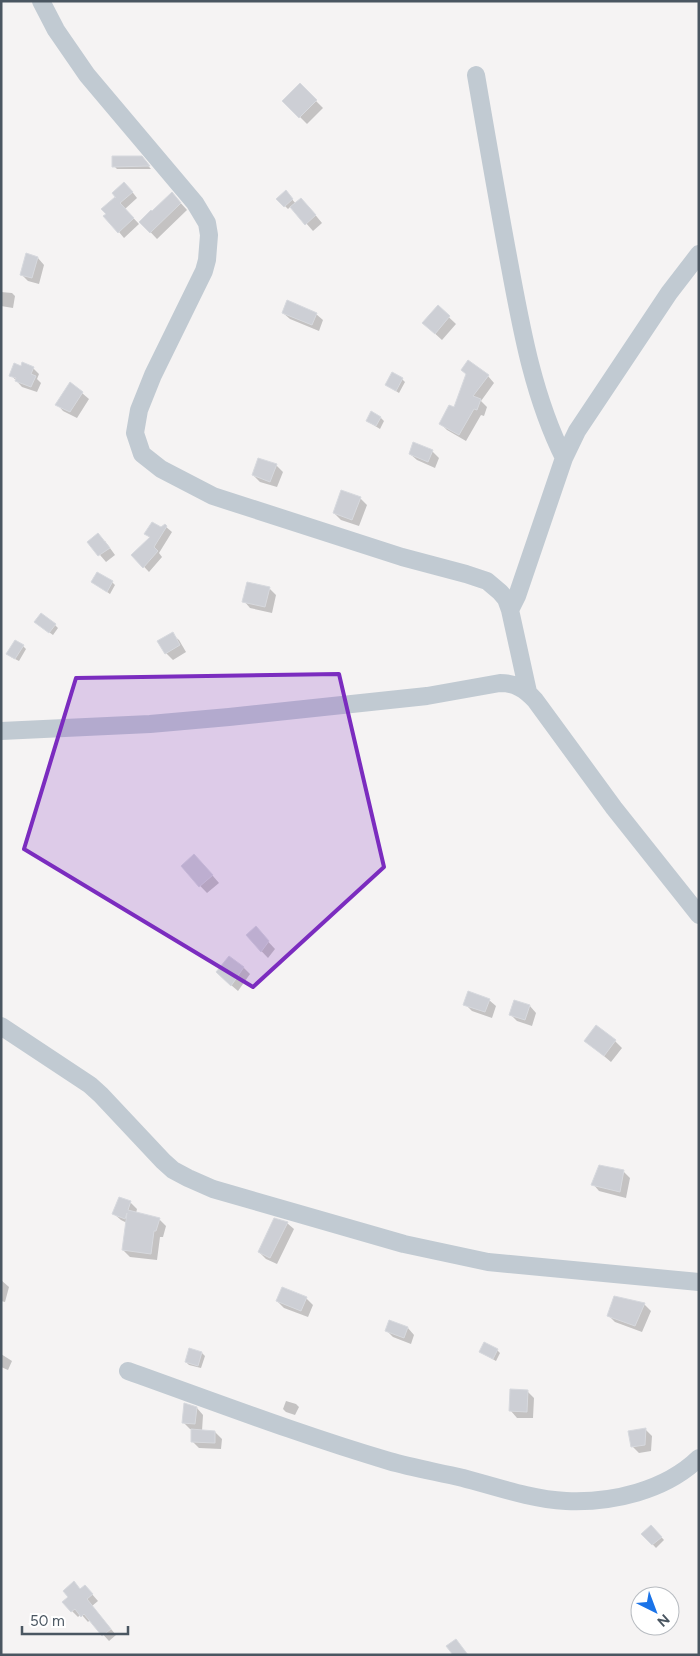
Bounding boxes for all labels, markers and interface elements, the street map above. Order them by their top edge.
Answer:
north arrow [630,1586,680,1636]
scale bar [22,1604,129,1636]
text: N [654,1610,673,1630]
text: 50 m [30,1612,65,1630]

